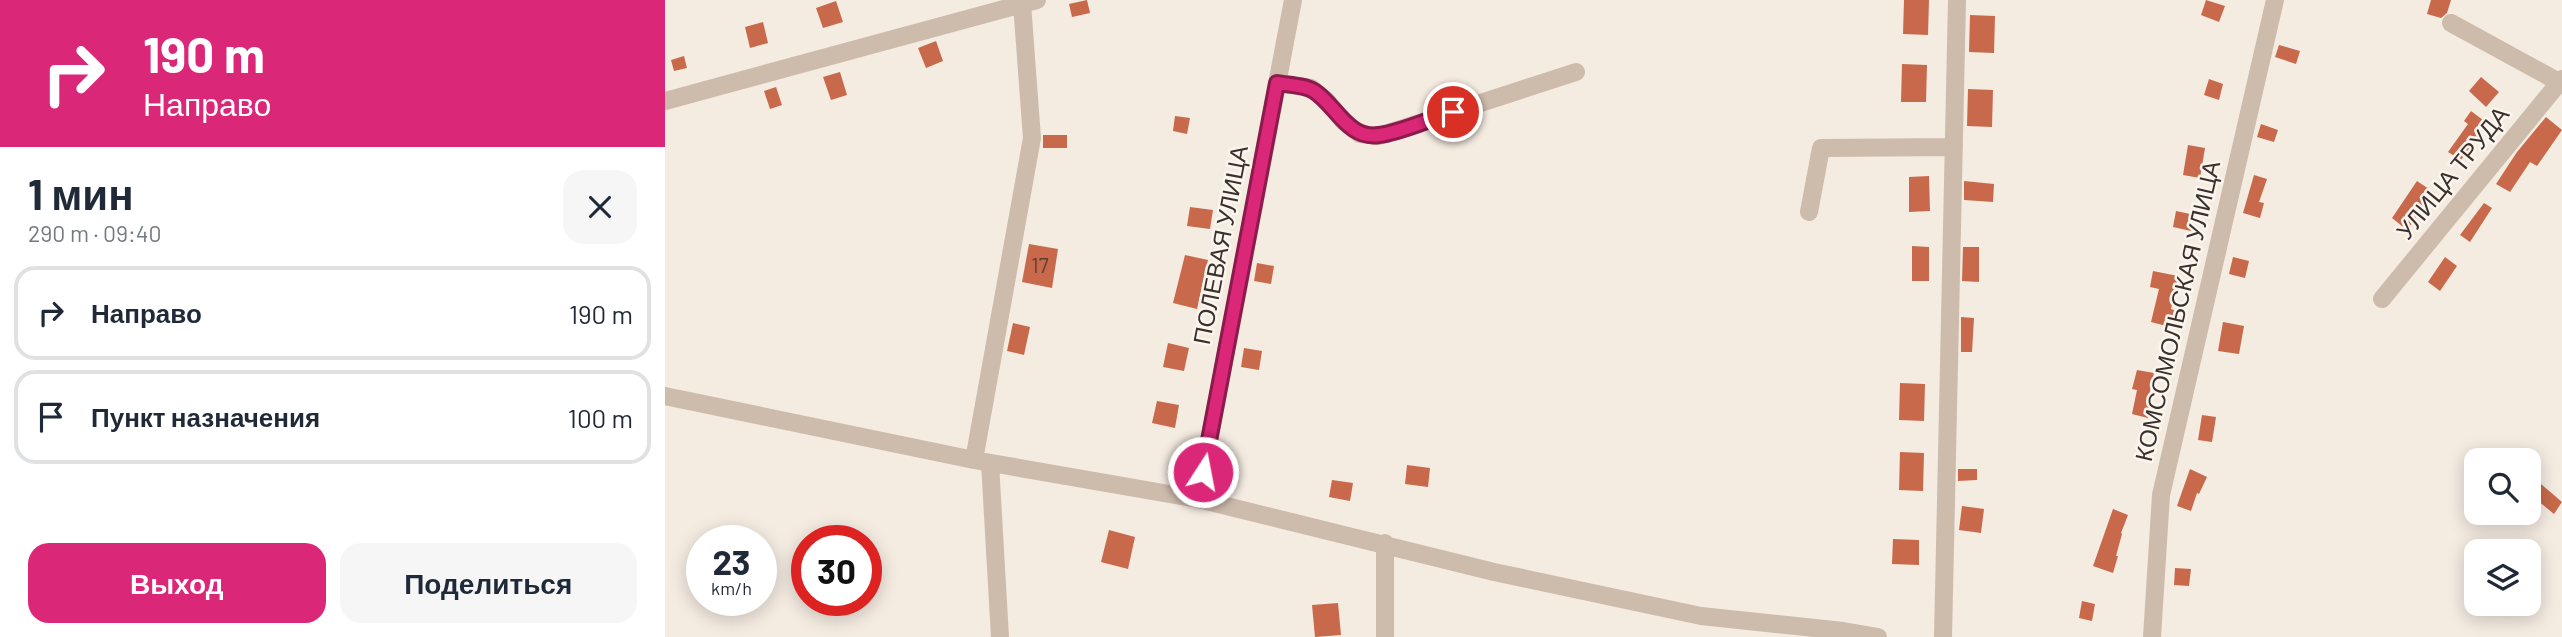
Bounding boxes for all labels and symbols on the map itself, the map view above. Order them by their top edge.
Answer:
pin [1423,82,1483,142]
street label: УЛИЦА ТРУДА [2389,100,2514,244]
street label: ПОЛЕВАЯ УЛИЦА [1186,143,1253,347]
street label: КОМСОМОЛЬСКАЯ УЛИЦА [2128,157,2225,464]
house number: 17 [1031,252,1049,277]
position arrow [1166,435,1240,509]
speed limit sign: 30 [791,525,882,616]

